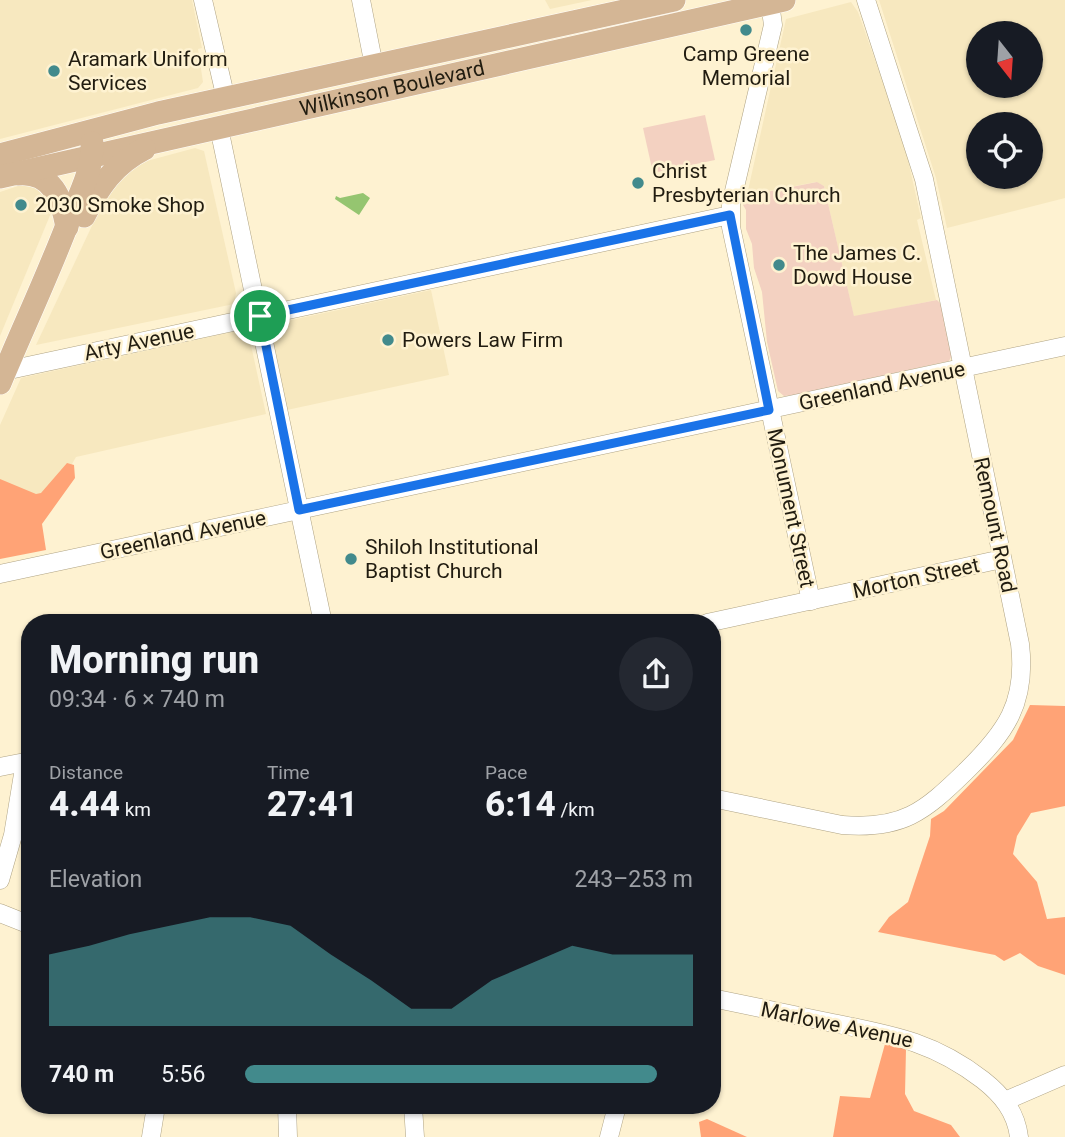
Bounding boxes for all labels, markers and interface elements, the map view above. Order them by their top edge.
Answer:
north arrow [966,21,1043,98]
map controls [966,21,1043,189]
marker: Camp Greene Memorial [738,22,754,38]
place label: Camp Greene Memorial [683,42,809,90]
place label: Aramark Uniform Services [68,47,228,95]
street label: Wilkinson Boulevard [297,56,487,121]
marker: Aramark Uniform Services [46,63,62,79]
button: locate [966,112,1043,189]
place label: Christ Presbyterian Church [652,159,841,207]
marker: Christ Presbyterian Church [630,175,646,191]
place label: 2030 Smoke Shop [35,193,205,217]
marker: 2030 Smoke Shop [13,197,29,213]
place label: The James C. Dowd House [793,241,921,289]
marker: The James C. Dowd House [771,257,787,273]
pin [230,286,290,346]
icon: arrive [241,297,279,335]
street label: Arty Avenue [82,319,196,365]
place label: Powers Law Firm [402,328,563,352]
marker: Powers Law Firm [380,332,396,348]
street label: Greenland Avenue [797,357,967,415]
street label: Monument Street [762,426,820,590]
street label: Remount Road [969,455,1021,595]
street label: Greenland Avenue [98,506,268,564]
place label: Shiloh Institutional Baptist Church [365,535,539,583]
marker: Shiloh Institutional Baptist Church [343,551,359,567]
street label: Morton Street [851,553,982,603]
button: share [619,637,693,711]
text: Morning run [49,638,259,682]
text: 09:34 · 6 × 740 m [49,686,225,713]
text: Distance [49,761,123,784]
text: Time [267,761,310,784]
text: Pace [485,761,527,784]
text: 4.44 [49,784,120,825]
text: 27:41 [267,784,358,825]
text: 6:14 [485,784,556,825]
text: km [120,798,151,821]
text: /km [556,798,595,821]
text: Elevation [49,866,142,893]
text: 243–253 m [574,866,693,893]
street label: Marlowe Avenue [759,997,915,1053]
text: 740 m [49,1061,114,1088]
text: 5:56 [161,1061,205,1088]

